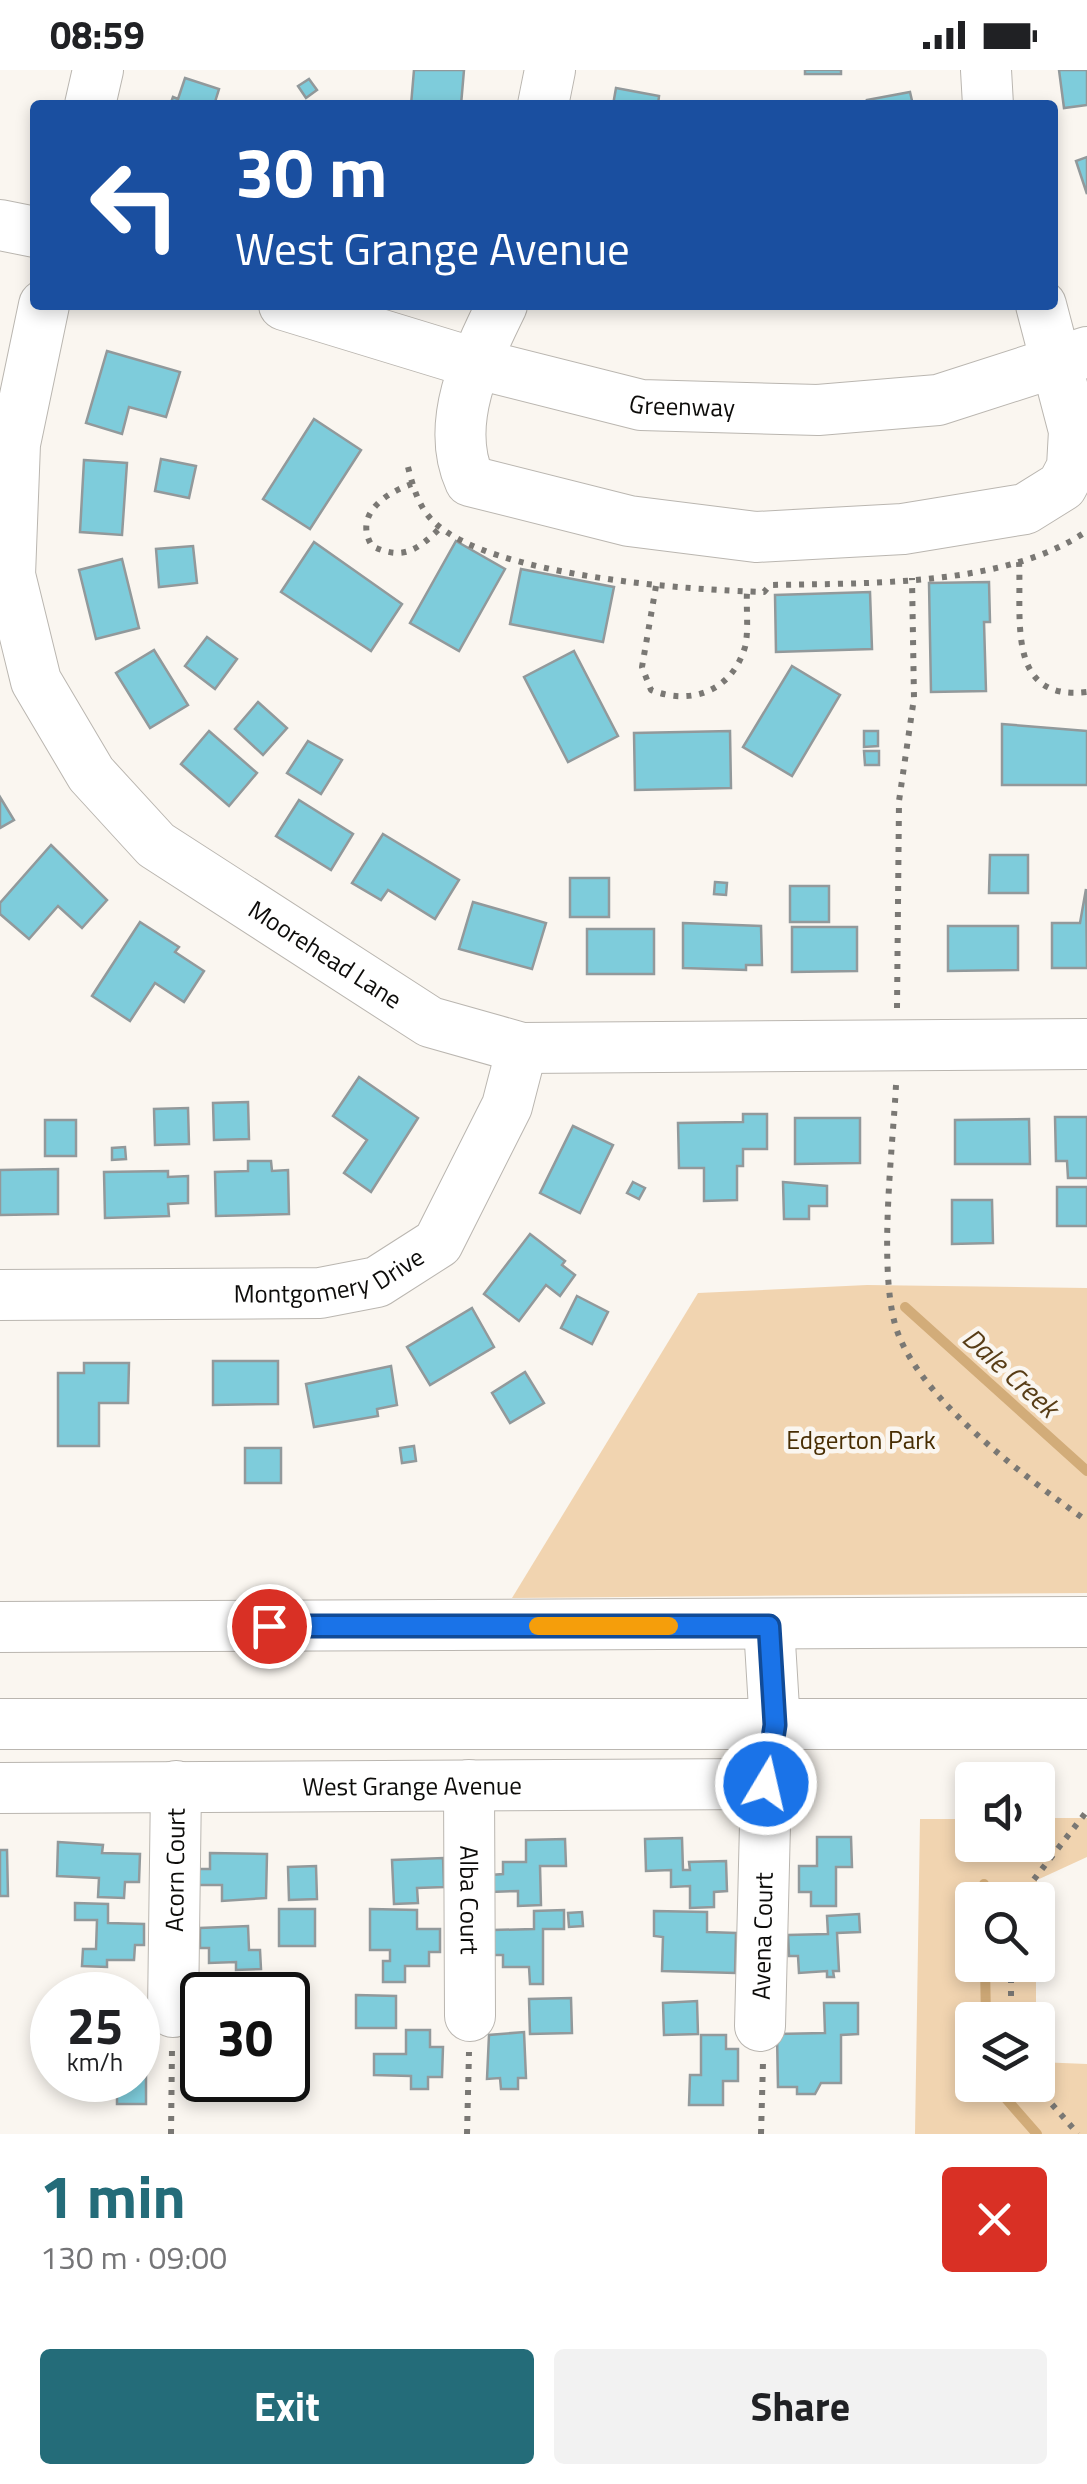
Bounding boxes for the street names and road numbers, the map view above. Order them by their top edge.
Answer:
street label: Greenway [625,384,736,427]
street label: Moorehead Lane [241,891,410,1018]
street label: Montgomery Drive [233,1238,431,1313]
street label: West Grange Avenue [302,1766,522,1805]
street label: Acorn Court [155,1808,195,1932]
street label: Alba Court [450,1845,489,1955]
street label: Avena Court [742,1872,783,2000]

